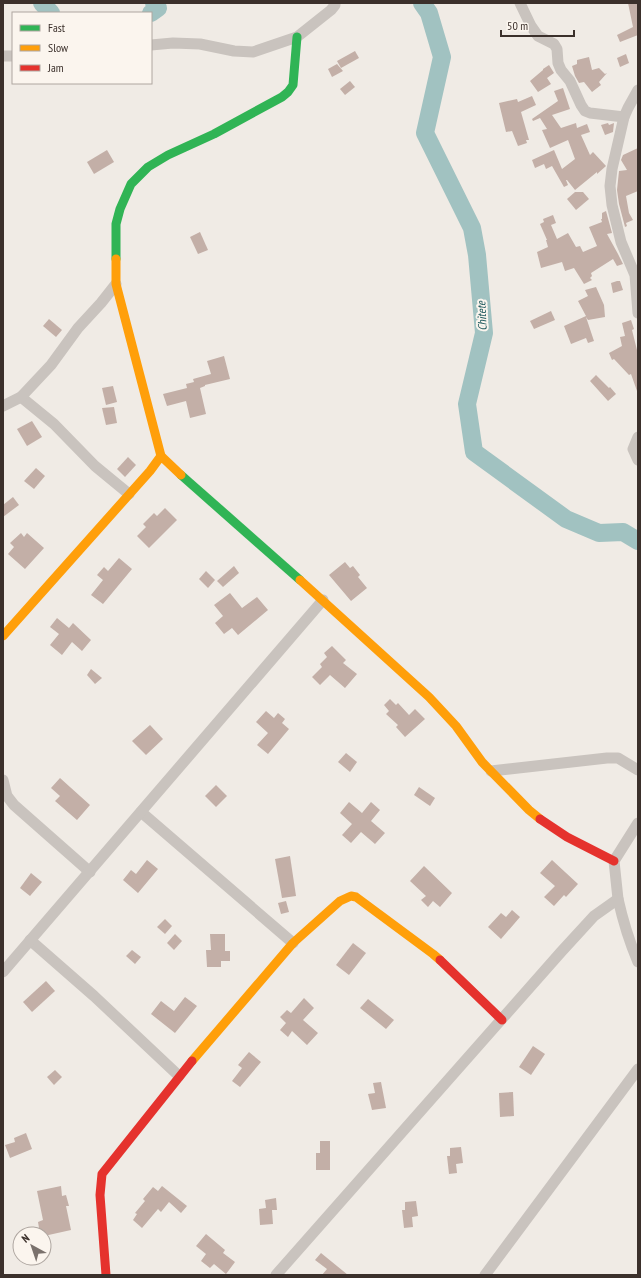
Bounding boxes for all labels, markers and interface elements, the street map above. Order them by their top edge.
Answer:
legend [12,12,152,84]
scale bar [501,12,574,38]
text: 50 m [507,18,528,33]
text: Fast [48,20,66,35]
text: Slow [48,40,69,55]
text: Jam [47,60,64,75]
water label: Chitete [473,300,490,331]
north arrow [12,1226,52,1266]
text: N [19,1231,32,1246]

